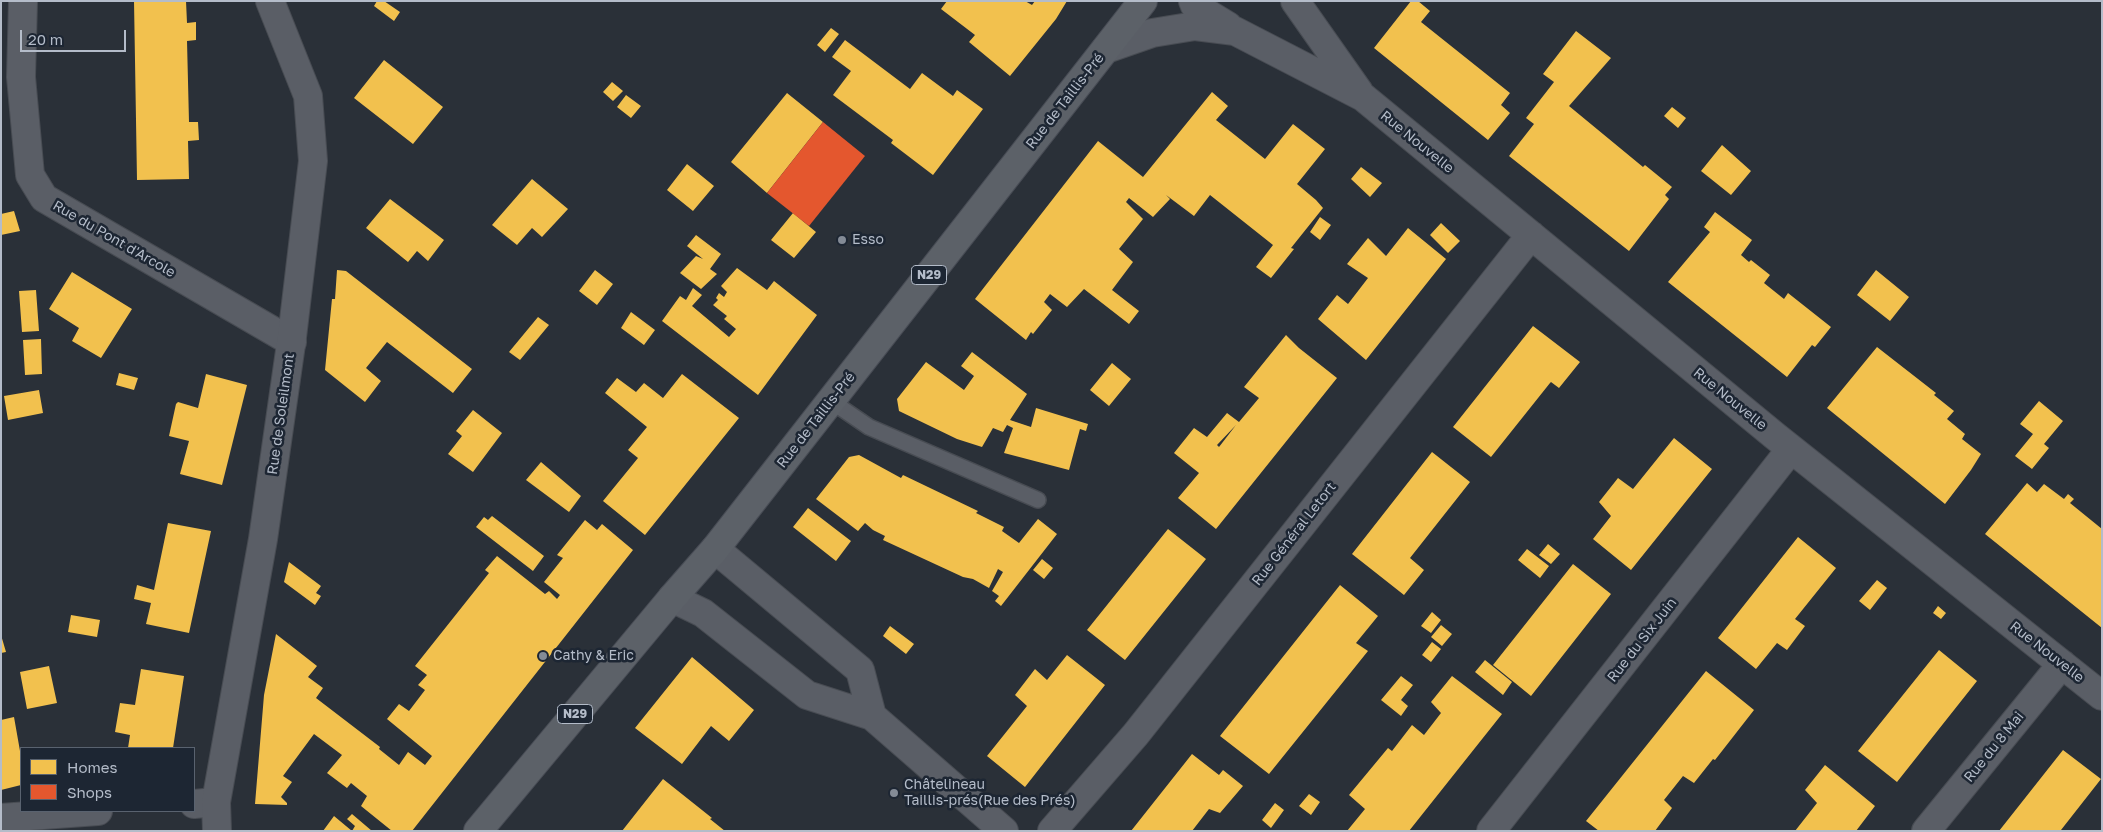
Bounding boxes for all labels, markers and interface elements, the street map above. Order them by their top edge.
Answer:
scale bar [22,20,129,52]
text: 20 m [28,30,63,48]
street label: Rue de Taillis-Pré [1022,50,1108,152]
street label: Rue Nouvelle [1377,107,1457,177]
street label: Rue du Pont d'Arcole [50,197,178,281]
place label: Esso [852,232,884,248]
marker: Esso [836,234,848,246]
road number: N29 [912,266,946,284]
street label: Rue de Soleilmont [264,352,298,476]
street label: Rue Nouvelle [1690,364,1770,434]
street label: Rue de Taillis-Pré [773,369,859,471]
street label: Rue Général Letort [1248,479,1340,589]
street label: Rue du Six Juin [1604,594,1680,686]
street label: Rue Nouvelle [2007,618,2087,686]
place label: Cathy & Eric [553,648,634,664]
marker: Cathy & Eric [537,650,549,662]
road number: N29 [558,704,592,724]
street label: Rue du 8 Mai [1961,708,2027,786]
legend [20,747,195,812]
text: Homes [67,758,117,776]
place label: Châtelineau Taillis-prés(Rue des Prés) [904,777,1076,810]
text: Shops [67,783,112,801]
marker: Châtelineau Taillis-prés(Rue des Prés) [888,787,900,799]

